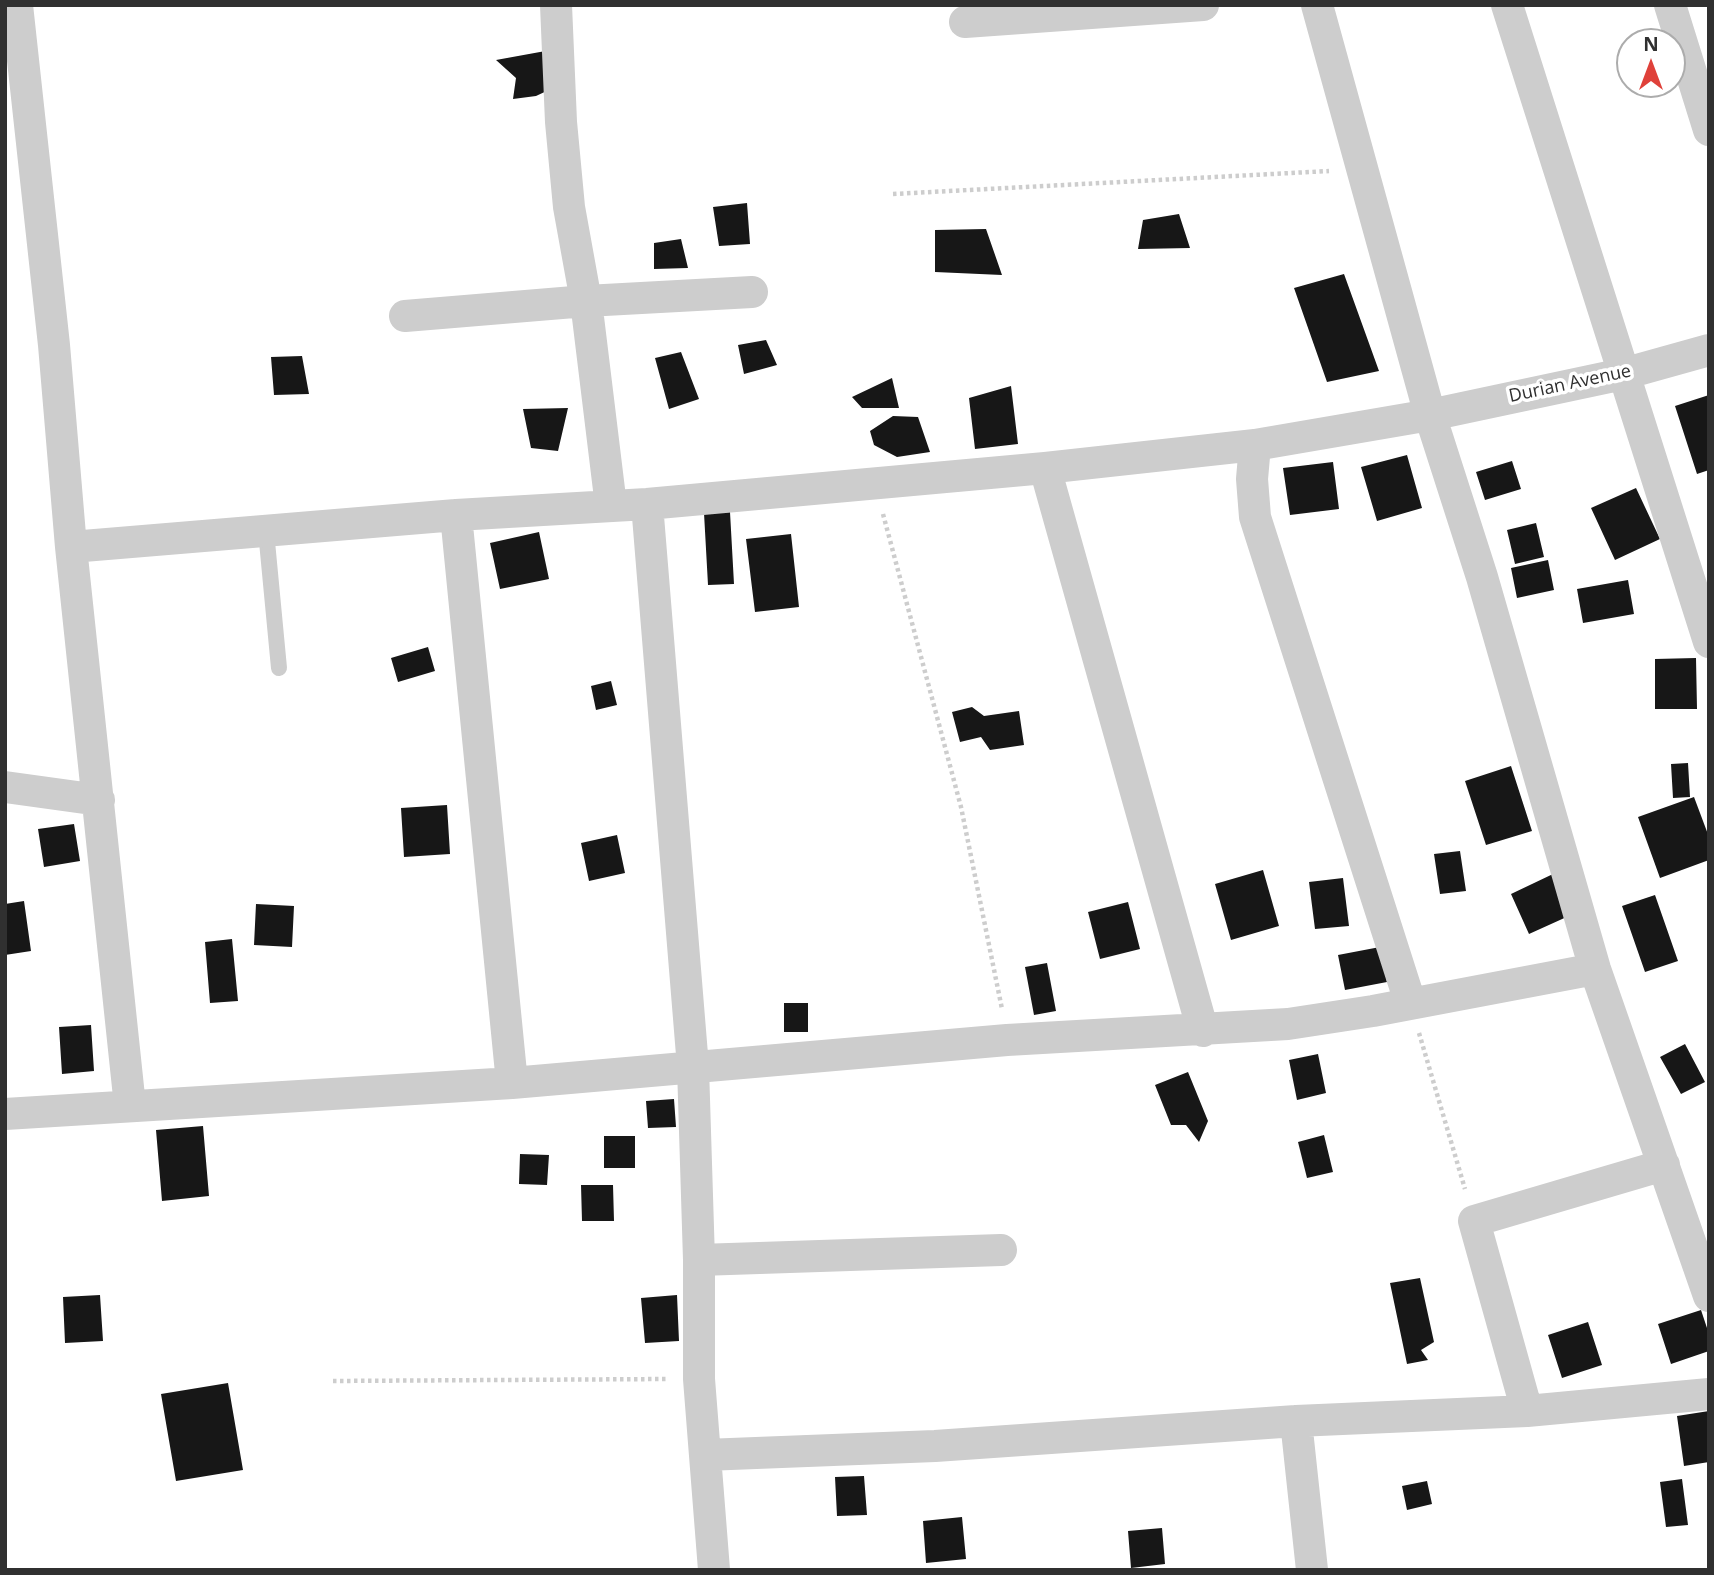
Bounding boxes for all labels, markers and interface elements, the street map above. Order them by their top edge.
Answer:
north arrow [1616,28,1686,98]
text: N [1643,31,1659,57]
street label: Durian Avenue [1507,361,1633,407]

